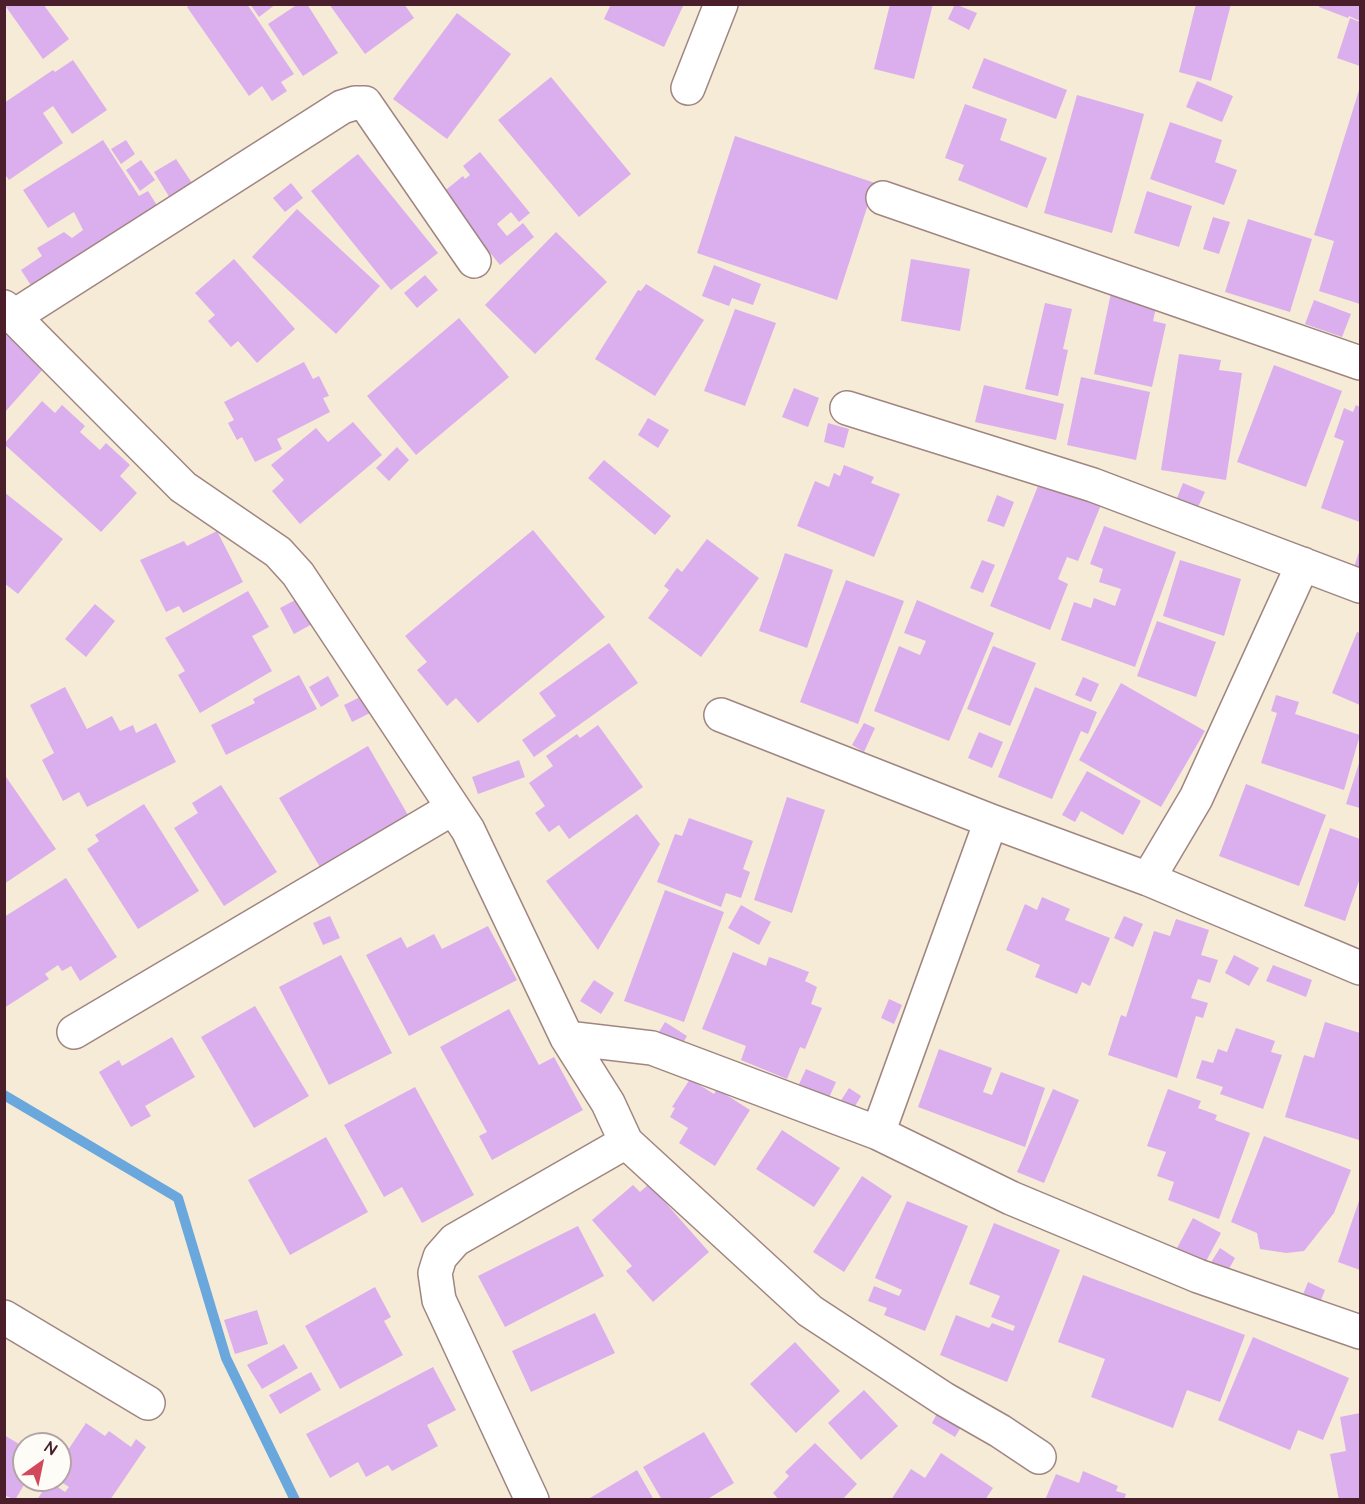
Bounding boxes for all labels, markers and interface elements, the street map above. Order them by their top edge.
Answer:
north arrow [12,1432,72,1492]
text: N [41,1437,61,1461]

